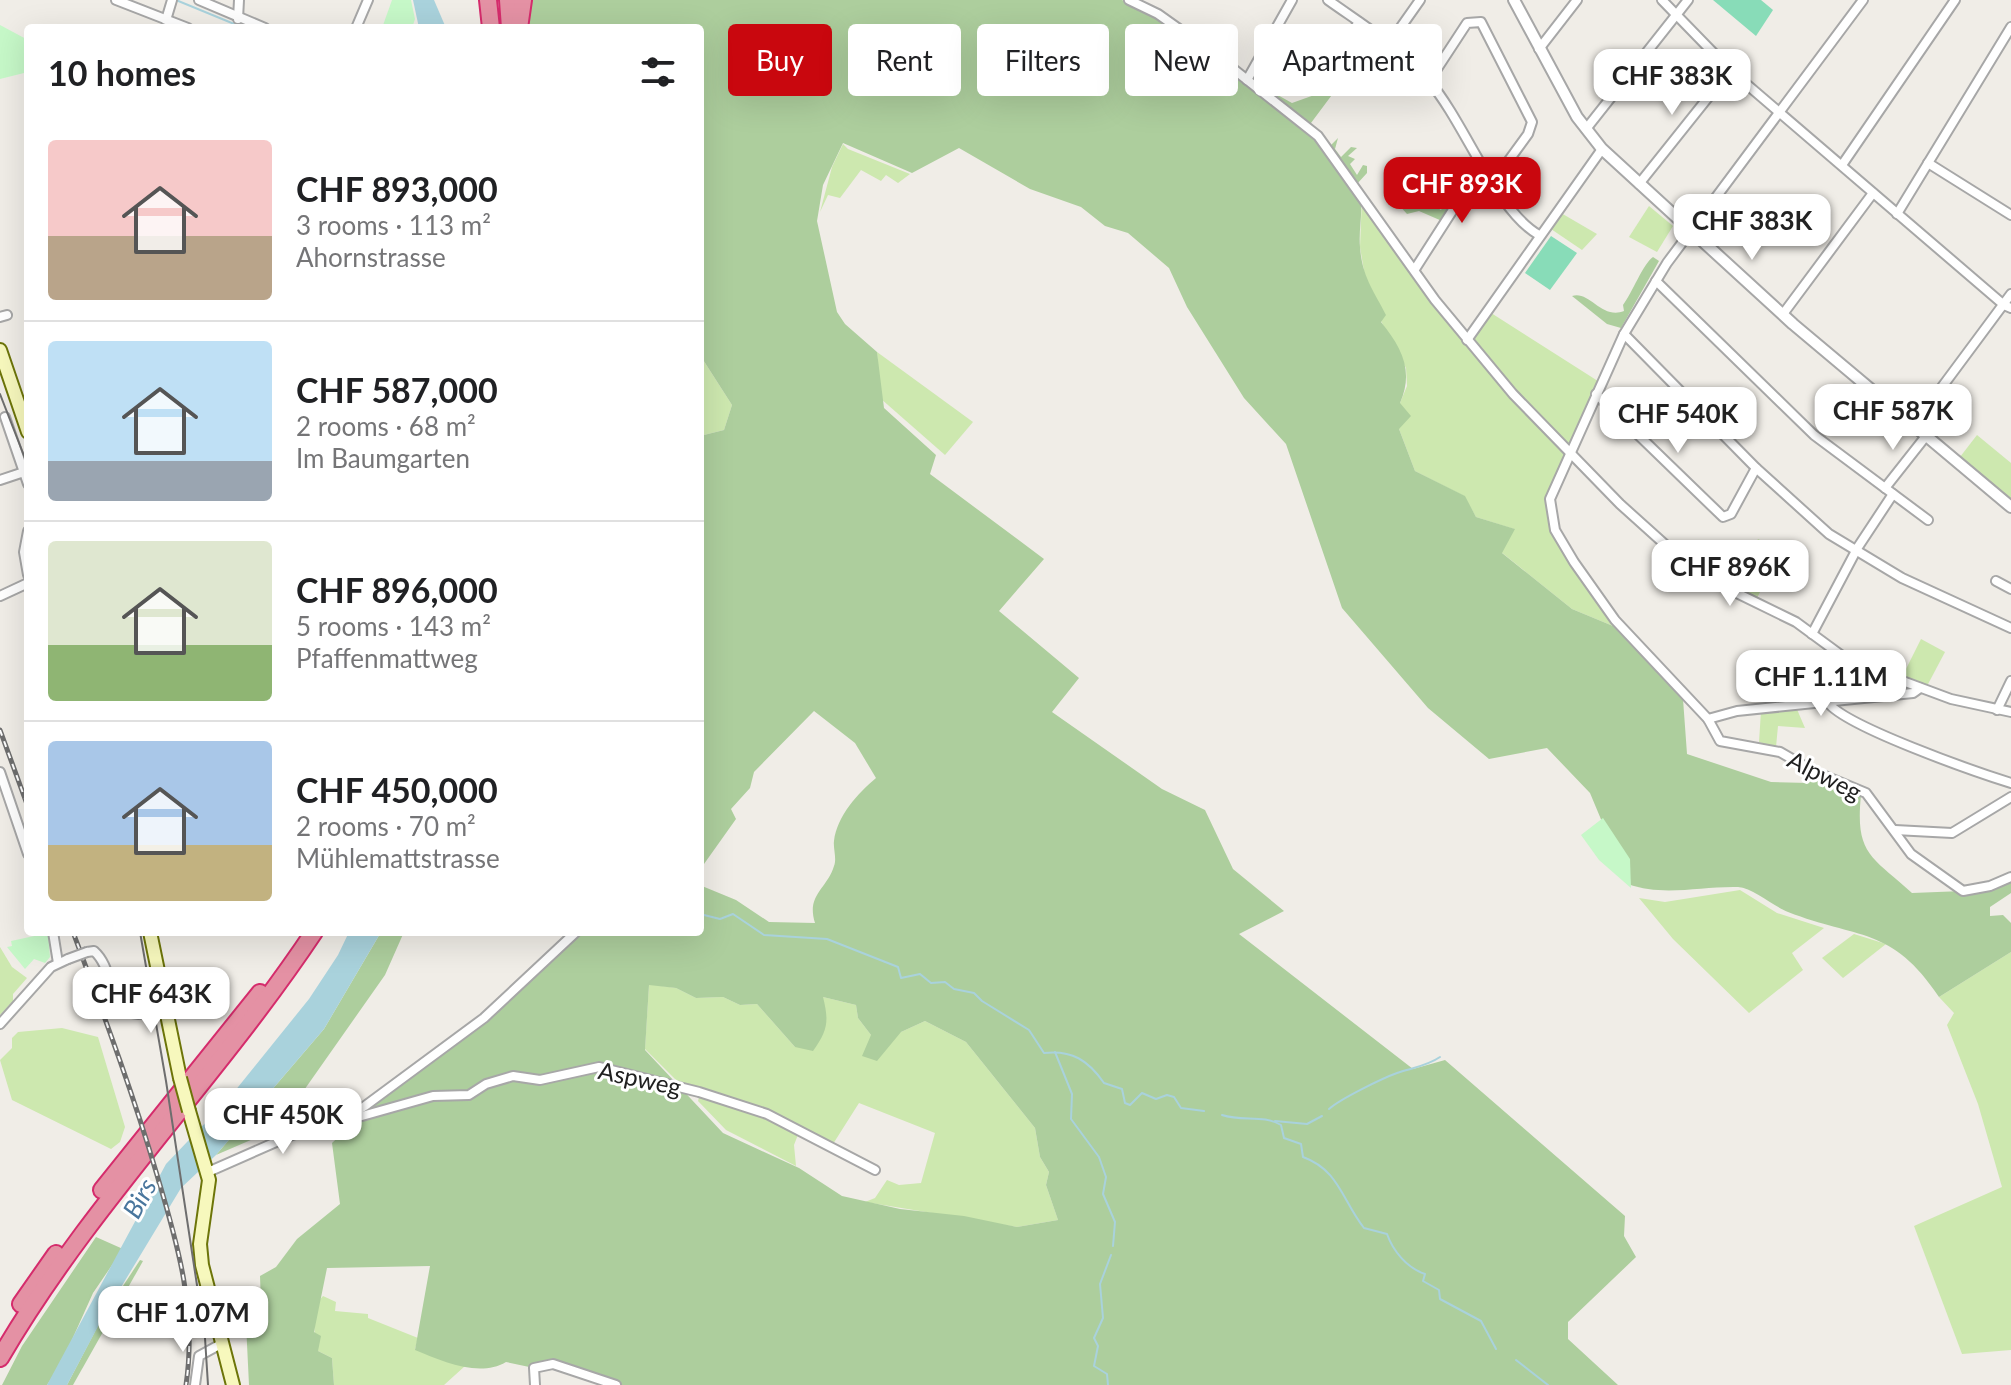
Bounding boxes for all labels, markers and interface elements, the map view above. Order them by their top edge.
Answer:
chip: Buy [728,24,832,96]
chip: Rent [848,24,961,96]
chip: Filters [977,24,1109,96]
chip: New [1125,24,1238,96]
chip: Apartment [1254,24,1442,96]
pin: CHF 383K [1589,49,1755,117]
icon: filters [636,50,680,94]
text: 10 homes [48,52,196,93]
text: CHF 383K [1612,59,1732,91]
pin: CHF 893K [1379,157,1545,225]
text: CHF 893K [1402,167,1522,199]
text: CHF 893,000 [296,168,498,209]
icon: home [112,172,208,268]
pin: CHF 383K [1669,194,1835,262]
text: CHF 383K [1692,204,1812,236]
text: 3 rooms · 113 m² [296,209,491,241]
text: Ahornstrasse [296,241,446,273]
text: CHF 587,000 [296,369,498,410]
icon: home [112,373,208,469]
pin: CHF 587K [1810,384,1976,452]
pin: CHF 540K [1595,387,1761,455]
text: CHF 587K [1833,394,1953,426]
text: CHF 540K [1618,397,1738,429]
text: 2 rooms · 68 m² [296,410,476,442]
text: Im Baumgarten [296,442,470,474]
pin: CHF 896K [1647,540,1813,608]
text: CHF 896K [1670,550,1790,582]
text: CHF 896,000 [296,569,498,610]
icon: home [112,573,208,669]
text: 5 rooms · 143 m² [296,610,491,642]
text: Pfaffenmattweg [296,642,478,674]
pin: CHF 1.11M [1729,650,1913,718]
text: CHF 1.11M [1754,660,1888,692]
street label: Alpweg [1783,744,1867,806]
text: CHF 450,000 [296,769,498,810]
icon: home [112,773,208,869]
text: 2 rooms · 70 m² [296,810,476,842]
text: Mühlemattstrasse [296,842,500,874]
pin: CHF 643K [68,967,234,1035]
text: CHF 643K [91,977,211,1009]
street label: Aspweg [596,1055,684,1101]
pin: CHF 450K [200,1088,366,1156]
text: CHF 450K [223,1098,343,1130]
water label: Birs [115,1172,163,1224]
pin: CHF 1.07M [91,1286,275,1354]
text: CHF 1.07M [116,1296,250,1328]

